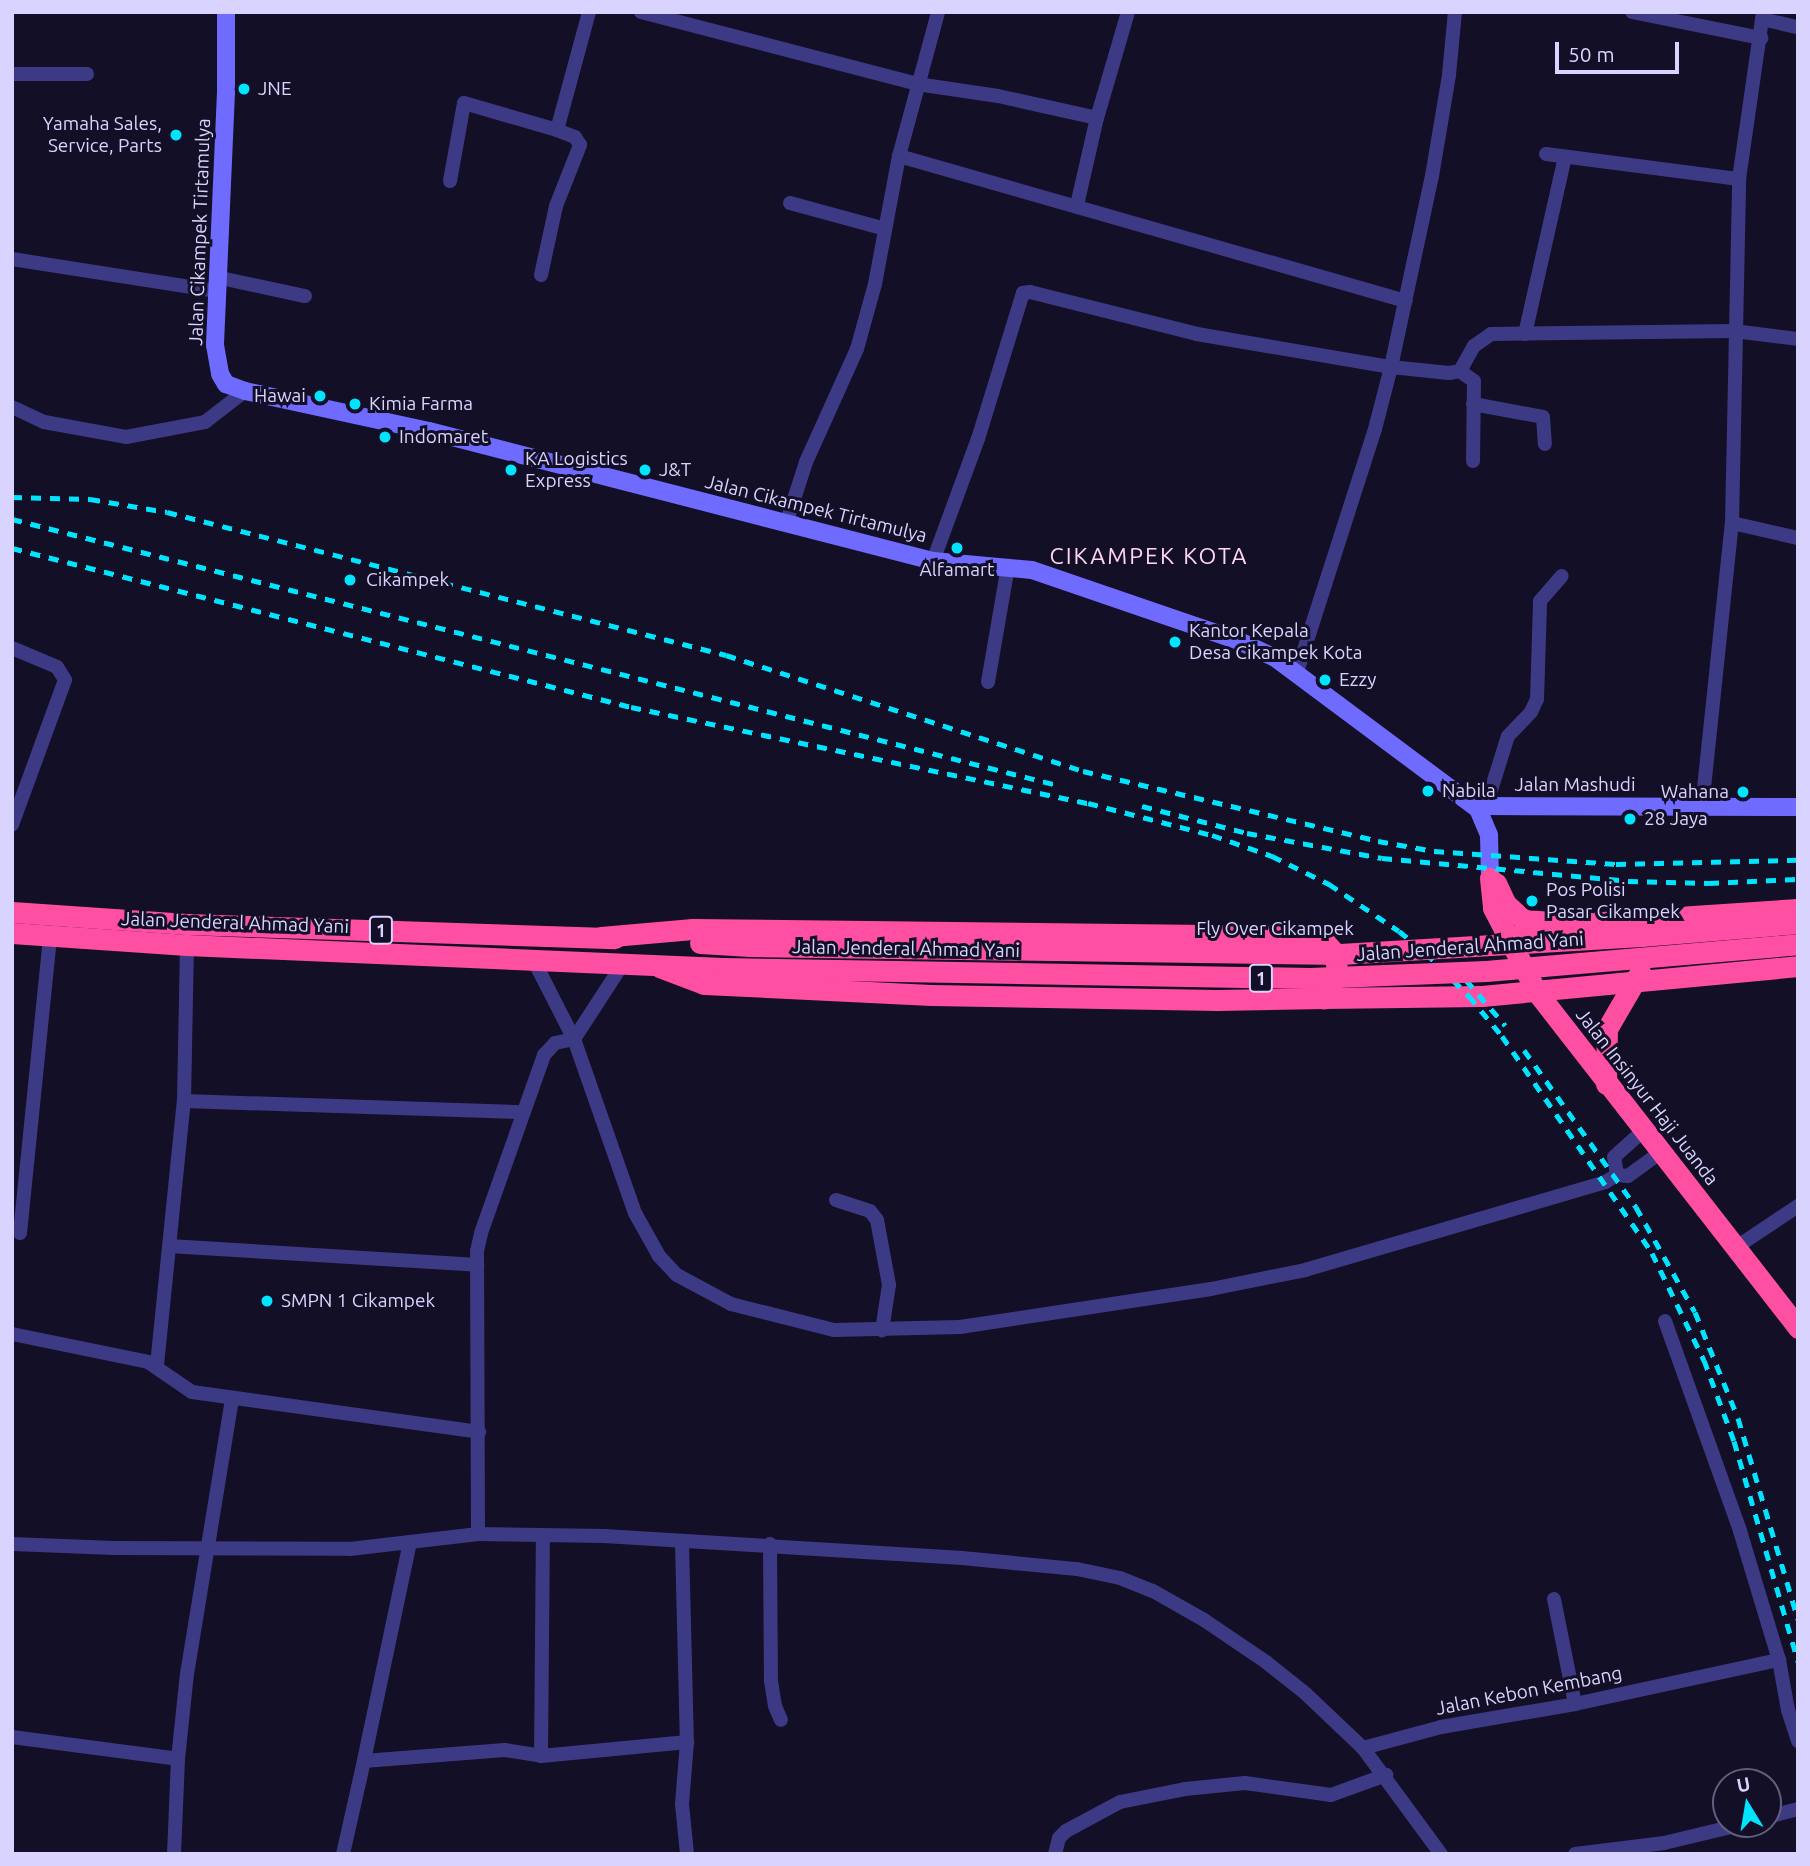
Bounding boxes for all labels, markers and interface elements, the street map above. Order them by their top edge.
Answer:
scale bar [1558,28,1682,72]
text: 50 m [1568,42,1615,66]
place label: JNE [258,78,292,100]
marker: JNE [236,81,252,97]
place label: Yamaha Sales, Service, Parts [43,113,162,157]
street label: Jalan Cikampek Tirtamulya [185,118,215,346]
marker: Yamaha Sales, Service, Parts [168,127,184,143]
place label: Hawai [254,385,306,407]
marker: Hawai [312,388,328,404]
place label: Kimia Farma [369,393,473,415]
marker: Kimia Farma [347,396,363,412]
place label: Indomaret [399,426,488,448]
marker: Indomaret [377,429,393,445]
place label: KA Logistics Express [525,448,628,492]
place label: J&T [659,459,691,481]
marker: KA Logistics Express [503,462,519,478]
marker: J&T [637,462,653,478]
street label: Jalan Cikampek Tirtamulya [703,470,929,548]
marker: Alfamart [949,540,965,556]
district label: CIKAMPEK KOTA [1051,542,1247,570]
place label: Alfamart [919,559,995,581]
place label: Cikampek [366,569,449,591]
marker: Cikampek [340,570,360,590]
place label: Kantor Kepala Desa Cikampek Kota [1189,620,1362,664]
marker: Kantor Kepala Desa Cikampek Kota [1167,634,1183,650]
place label: Ezzy [1339,669,1376,691]
marker: Ezzy [1317,672,1333,688]
street label: Jalan Mashudi [1514,774,1636,796]
place label: Nabila [1442,780,1496,802]
place label: Wahana [1661,781,1729,803]
marker: Nabila [1420,783,1436,799]
marker: Wahana [1735,784,1751,800]
place label: 28 Jaya [1644,808,1708,830]
marker: 28 Jaya [1622,811,1638,827]
place label: Pos Polisi Pasar Cikampek [1546,879,1680,923]
marker: Pos Polisi Pasar Cikampek [1524,893,1540,909]
street label: Jalan Jenderal Ahmad Yani [121,908,349,938]
road number: 1 [369,916,393,945]
street label: Fly Over Cikampek [1196,918,1354,940]
street label: Jalan Jenderal Ahmad Yani [1355,928,1585,966]
street label: Jalan Jenderal Ahmad Yani [792,936,1020,962]
road number: 1 [1249,964,1273,993]
street label: Jalan Insinyur Haji Juanda [1571,1004,1723,1190]
place label: SMPN 1 Cikampek [281,1290,435,1312]
marker: SMPN 1 Cikampek [259,1293,275,1309]
street label: Jalan Kebon Kembang [1434,1662,1624,1720]
north arrow [1712,1768,1782,1838]
text: U [1735,1772,1752,1796]

